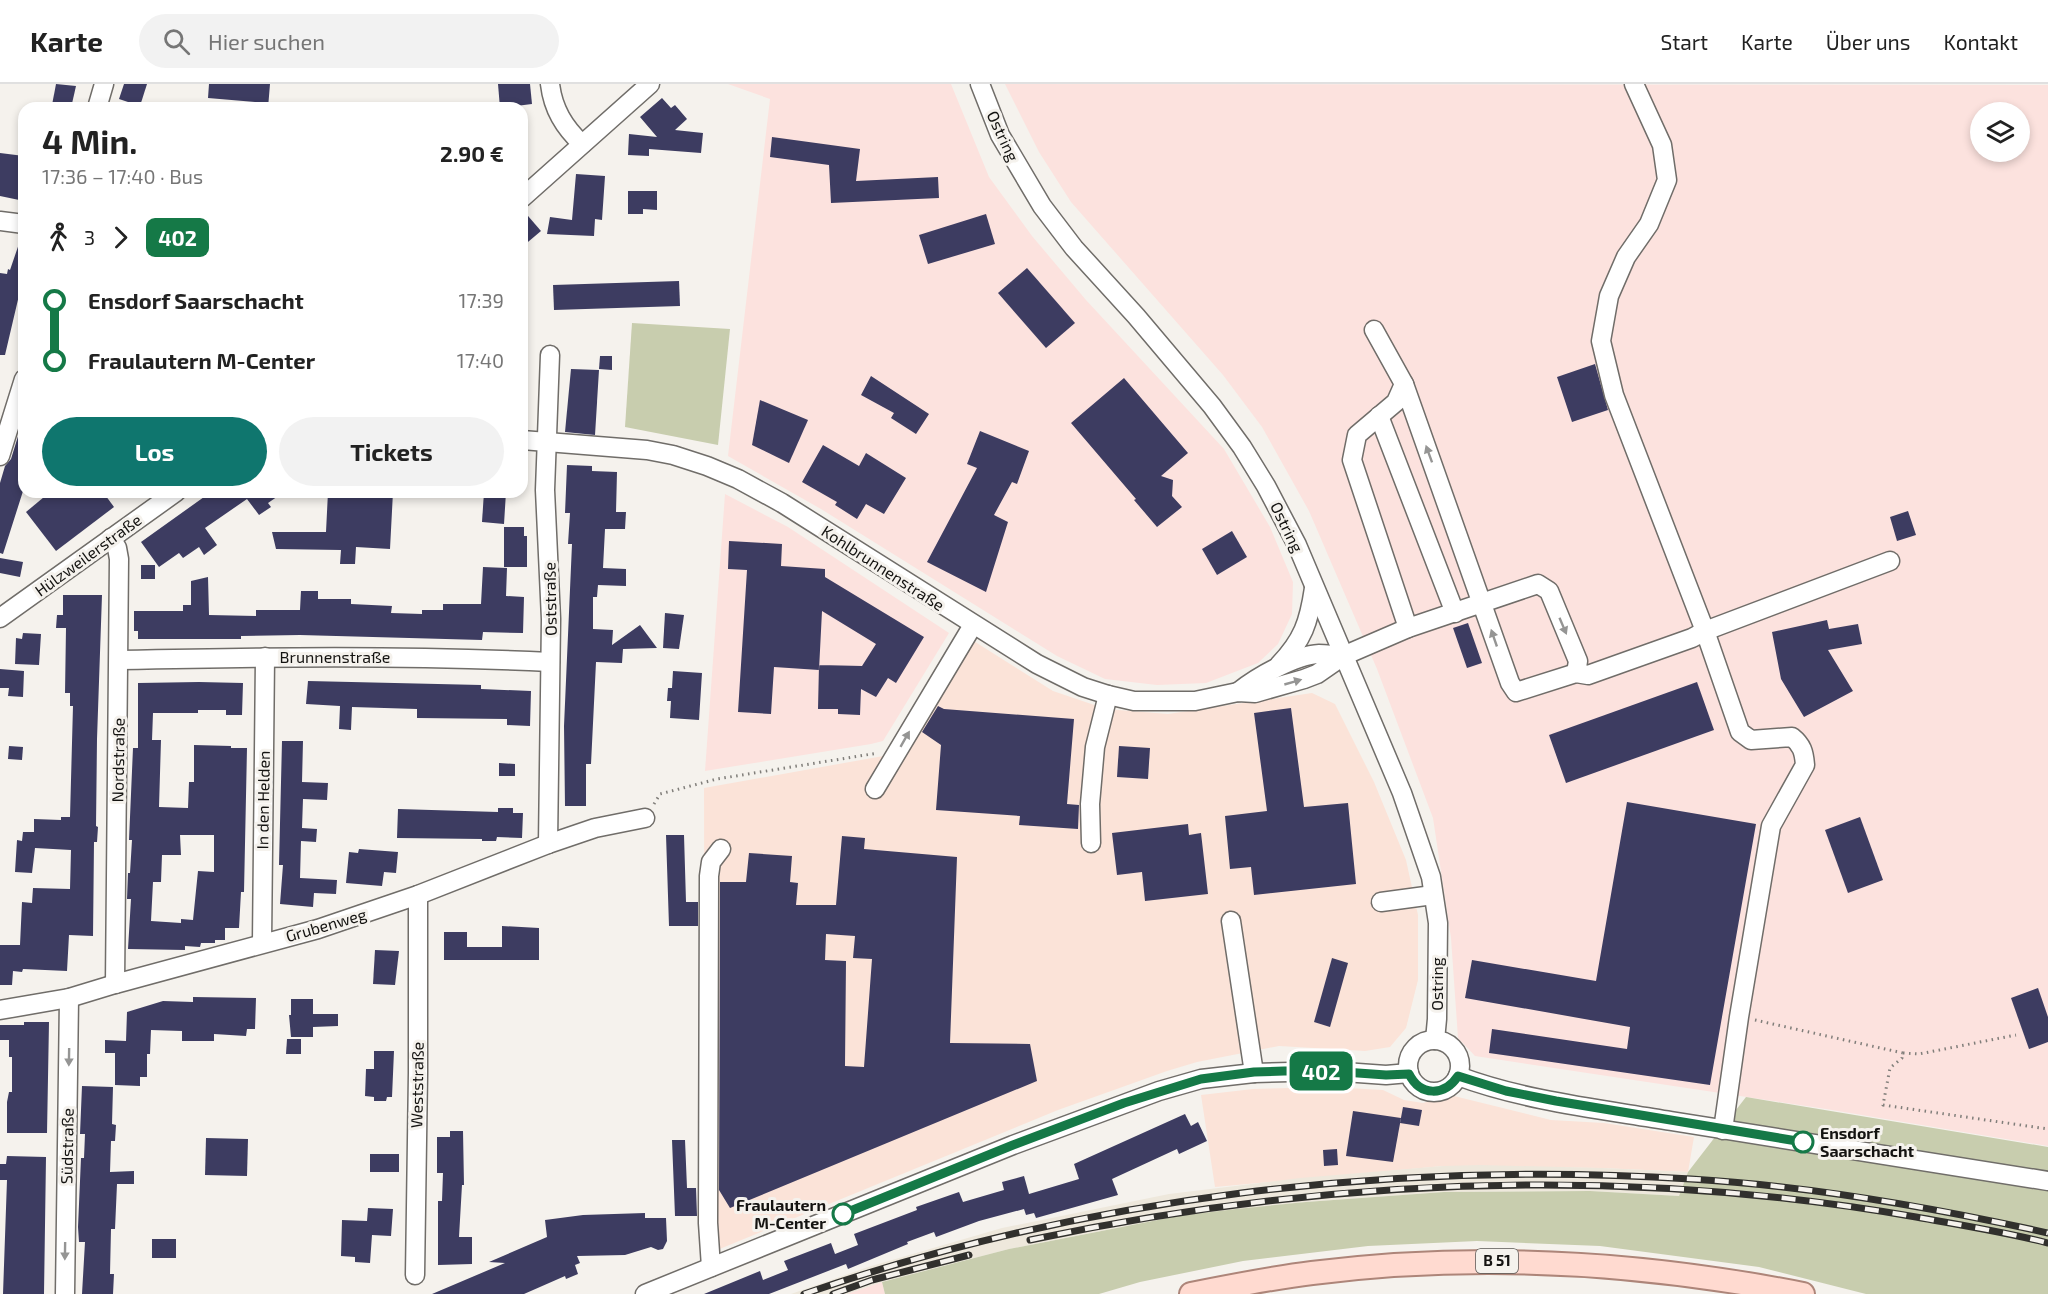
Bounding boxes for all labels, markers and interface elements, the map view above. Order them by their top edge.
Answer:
search box [139,14,559,68]
text: Karte [30,24,103,58]
icon: search [160,25,193,58]
text: Hier suchen [208,28,325,54]
text: Start [1661,29,1708,54]
text: Karte [1741,29,1793,54]
text: Über uns [1826,29,1911,54]
text: Kontakt [1944,29,2018,54]
map controls [1970,102,2030,162]
button: layers [1970,102,2030,162]
street label: Ostring [984,108,1023,164]
text: 4 Min. [42,121,137,161]
text: 2.90 € [440,140,504,166]
text: 17:36 – 17:40 · Bus [42,164,203,188]
icon: walk [42,221,75,254]
icon: forward [104,221,137,254]
text: 3 [84,225,95,249]
text: 402 [158,225,197,250]
text: Ensdorf Saarschacht [88,287,304,313]
text: 17:39 [459,288,504,312]
text: Fraulautern M-Center [88,347,315,373]
text: 17:40 [457,348,504,372]
button: Los [42,417,267,486]
button: Tickets [279,417,504,486]
one-way arrow [1423,445,1433,463]
street label: Ostring [1267,499,1308,555]
street label: Hülzweilerstraße [31,510,145,600]
street label: Kohlbrunnenstraße [818,521,948,614]
street label: Oststraße [539,562,560,636]
one-way arrow [1559,617,1568,634]
one-way arrow [1489,629,1499,647]
street label: Brunnenstraße [280,647,390,666]
one-way arrow [1284,677,1302,686]
street label: Nordstraße [107,718,128,802]
one-way arrow [900,731,911,747]
street label: In den Helden [252,750,273,850]
street label: Grubenweg [283,904,369,945]
street label: Ostring [1427,957,1446,1011]
street label: Weststraße [406,1042,427,1128]
one-way arrow [64,1047,73,1066]
line badge: 402 [1286,1052,1356,1090]
text: 402 [1302,1059,1340,1084]
street label: Südstraße [56,1108,77,1184]
place label: Ensdorf Saarschacht [1820,1123,1915,1160]
marker: Ensdorf Saarschacht [1792,1131,1814,1153]
place label: Fraulautern M-Center [736,1195,826,1232]
marker: Fraulautern M-Center [832,1203,854,1225]
one-way arrow [61,1242,70,1261]
road number: B 51 [1476,1249,1518,1273]

